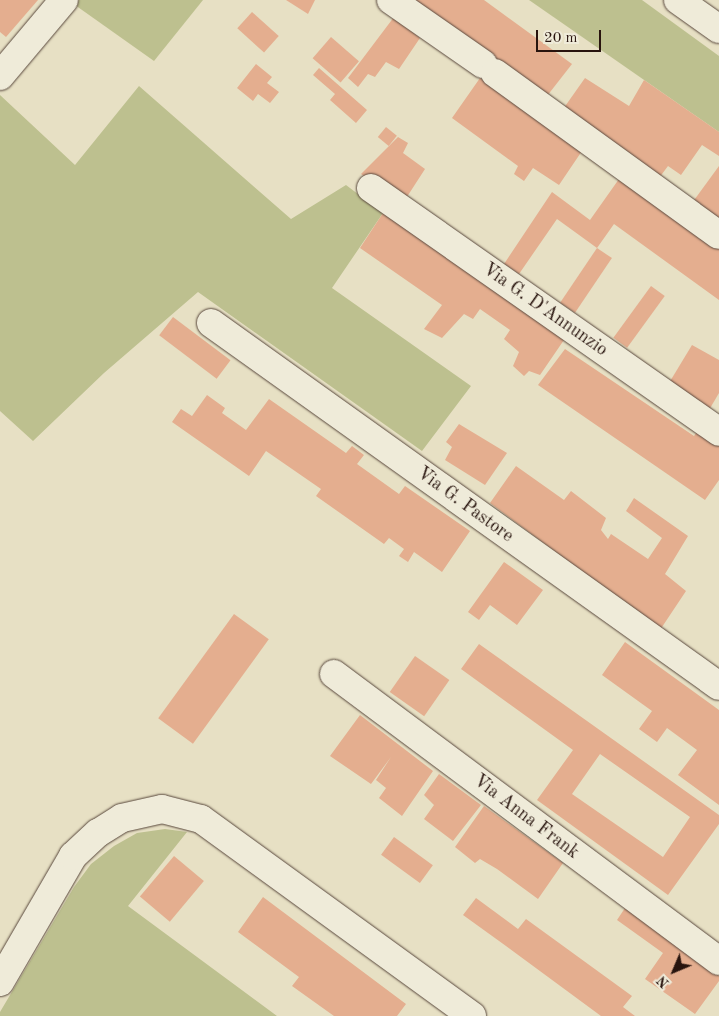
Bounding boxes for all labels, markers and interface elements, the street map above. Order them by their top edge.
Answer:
scale bar [539,20,604,52]
text: 20 m [544,31,578,46]
street label: Via G. D'Annunzio [478,259,612,361]
street label: Via G. Pastore [413,463,517,547]
street label: Via Anna Frank [469,770,583,864]
north arrow [649,946,699,996]
text: N [655,973,672,990]

